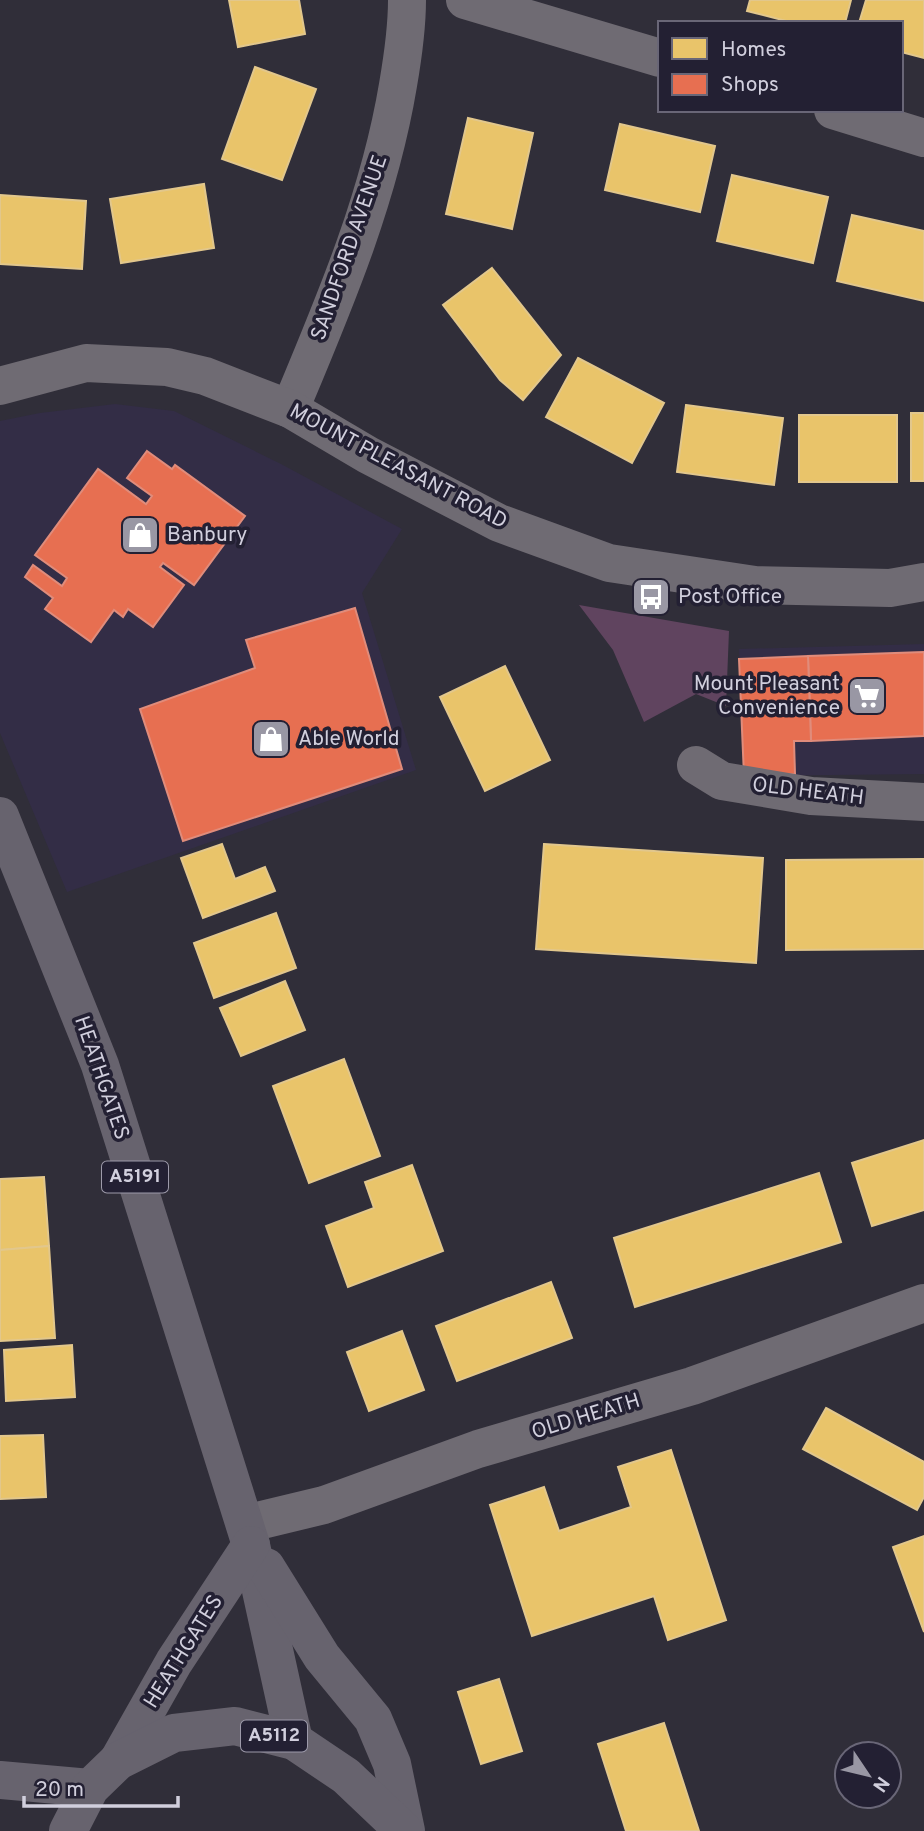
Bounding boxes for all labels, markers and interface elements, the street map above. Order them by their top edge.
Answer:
legend [658,21,903,112]
text: Homes [721,37,786,64]
text: Shops [721,72,779,99]
street label: SANDFORD AVENUE [306,152,394,344]
street label: MOUNT PLEASANT ROAD [285,398,511,536]
shop icon: Banbury [119,514,161,556]
place label: Banbury [167,522,247,549]
bus stop icon: Post Office [630,576,672,618]
place label: Post Office [678,584,782,611]
place label: Mount Pleasant Convenience [694,671,840,722]
supermarket icon: Mount Pleasant Convenience [846,675,888,717]
shop icon: Able World [250,718,292,760]
place label: Able World [298,726,400,753]
street label: OLD HEATH [751,772,865,812]
street label: HEATHGATES [67,1013,135,1143]
road number: A5191 [102,1162,168,1192]
street label: OLD HEATH [528,1388,644,1446]
street label: HEATHGATES [138,1590,230,1714]
road number: A5112 [241,1720,307,1752]
north arrow [833,1740,903,1810]
scale bar [24,1764,178,1808]
text: N [867,1771,894,1796]
text: 20 m [35,1777,84,1804]

